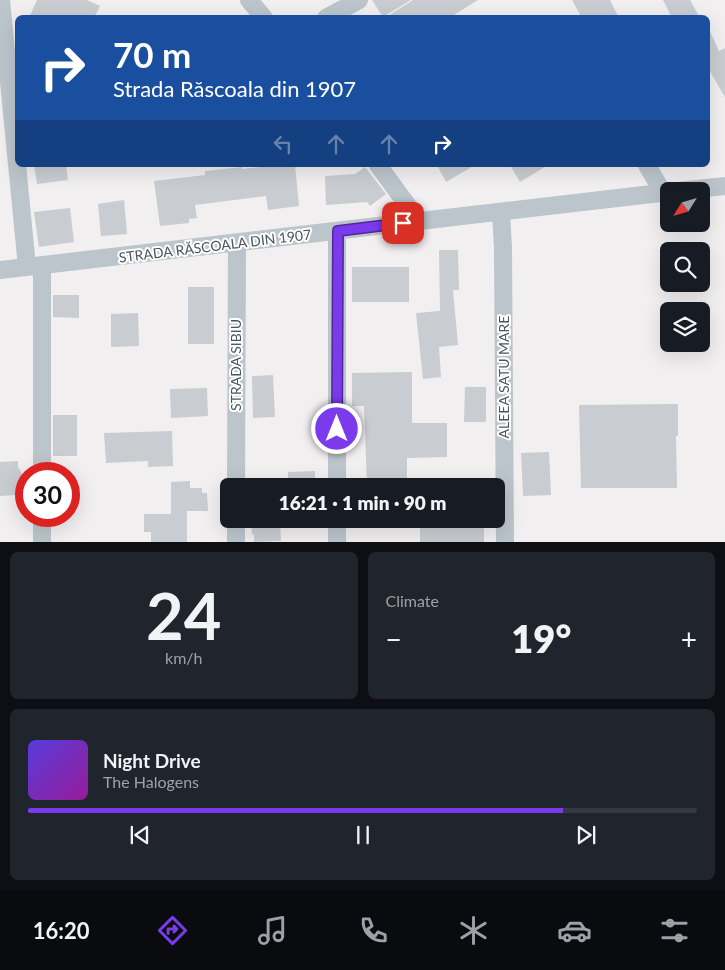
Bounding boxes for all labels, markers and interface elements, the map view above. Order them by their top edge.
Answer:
text: 70 m [113,33,191,75]
icon: right [30,35,95,100]
text: Strada Răscoala din 1907 [113,75,356,102]
icon: left [269,130,297,158]
icon: ahead [322,130,350,158]
icon: ahead [375,130,403,158]
icon: right [428,130,456,158]
north arrow [660,182,710,232]
map controls [660,182,710,352]
pin [382,202,424,244]
icon: arrive [389,209,417,237]
street label: STRADA RĂSCOALA DIN 1907 [118,225,312,266]
button: search [660,242,710,292]
button: layers [660,302,710,352]
street label: ALEEA SATU MARE [495,316,512,438]
street label: STRADA SIBIU [227,319,244,411]
position arrow [310,402,362,454]
speed limit sign: 30 [15,462,80,527]
text: 16:21 · 1 min · 90 m [279,491,446,514]
text: 24 [146,576,221,654]
text: Climate [386,591,439,610]
text: 19° [511,615,571,661]
text: − [386,622,402,656]
text: + [681,622,697,656]
text: km/h [165,648,202,667]
text: Night Drive [103,749,201,772]
text: The Halogens [103,772,199,791]
icon: previous [126,821,154,849]
icon: pause [349,821,377,849]
icon: next [572,821,600,849]
icon: directions [155,913,190,948]
icon: music [255,913,290,948]
icon: phone [356,913,391,948]
icon: climate [456,913,491,948]
icon: car [557,913,592,948]
icon: filters [657,913,692,948]
text: 16:20 [33,917,89,944]

